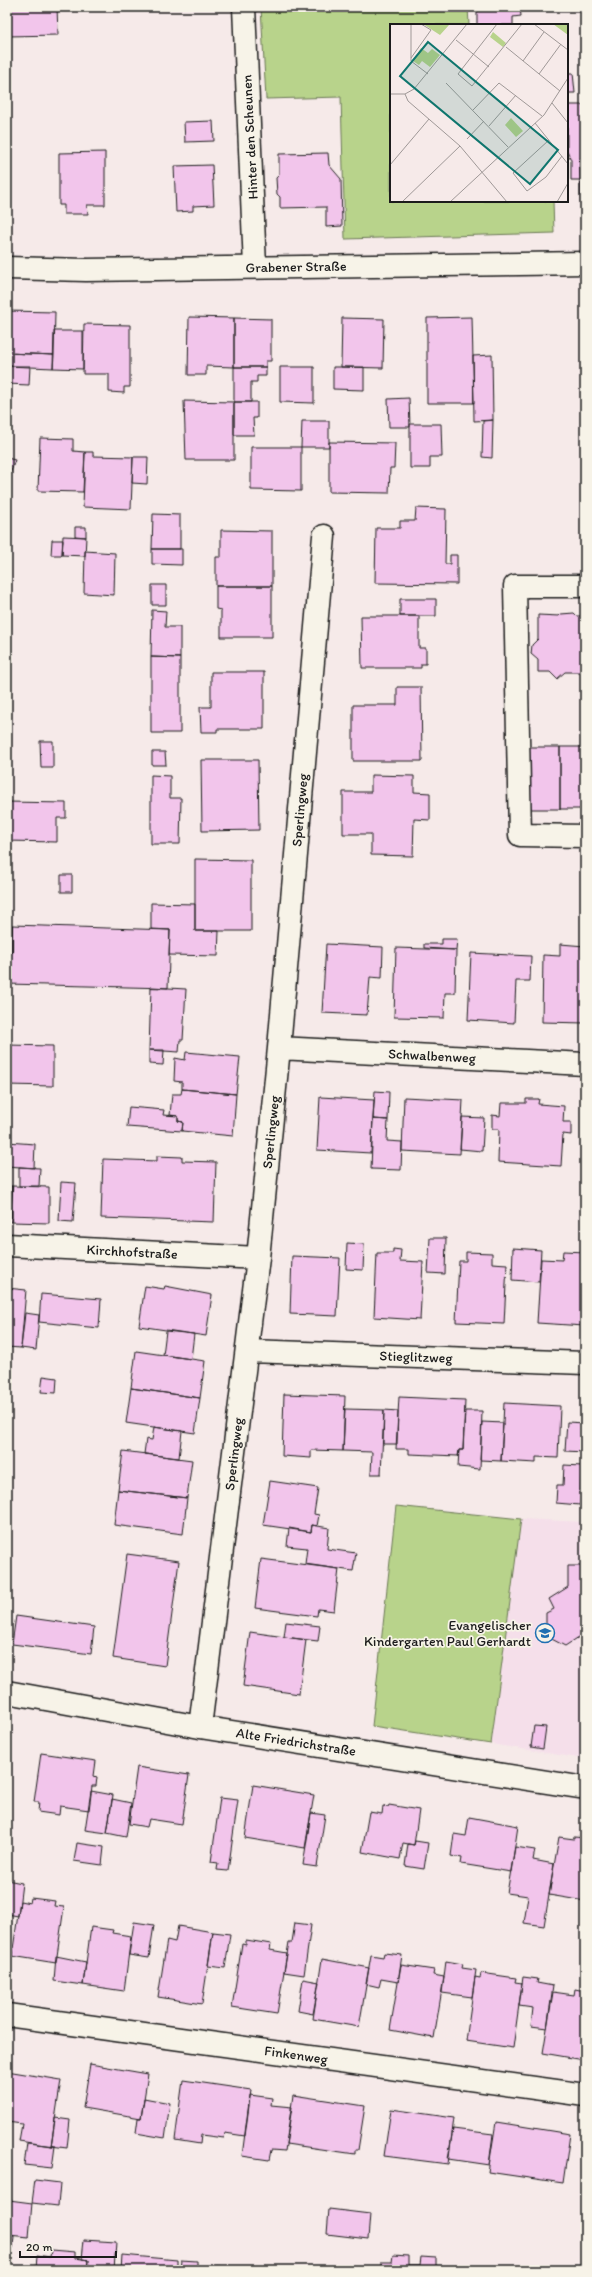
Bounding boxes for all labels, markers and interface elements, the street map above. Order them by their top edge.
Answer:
inset map [390,24,568,202]
street label: Hinter den Scheunen [238,74,262,200]
street label: Grabener Straße [245,258,347,276]
street label: Sperlingweg [288,772,312,847]
street label: Schwalbenweg [388,1045,477,1067]
street label: Sperlingweg [259,1094,283,1169]
street label: Kirchhofstraße [86,1241,178,1263]
street label: Stieglitzweg [379,1347,454,1367]
street label: Sperlingweg [221,1416,247,1491]
place label: Evangelischer Kindergarten Paul Gerhardt [364,1617,532,1650]
school or university icon: Evangelischer Kindergarten Paul Gerhardt [534,1622,556,1644]
street label: Alte Friedrichstraße [235,1724,357,1760]
street label: Finkenweg [263,2042,330,2068]
scale bar [20,2233,116,2259]
text: 20 m [26,2240,53,2254]

